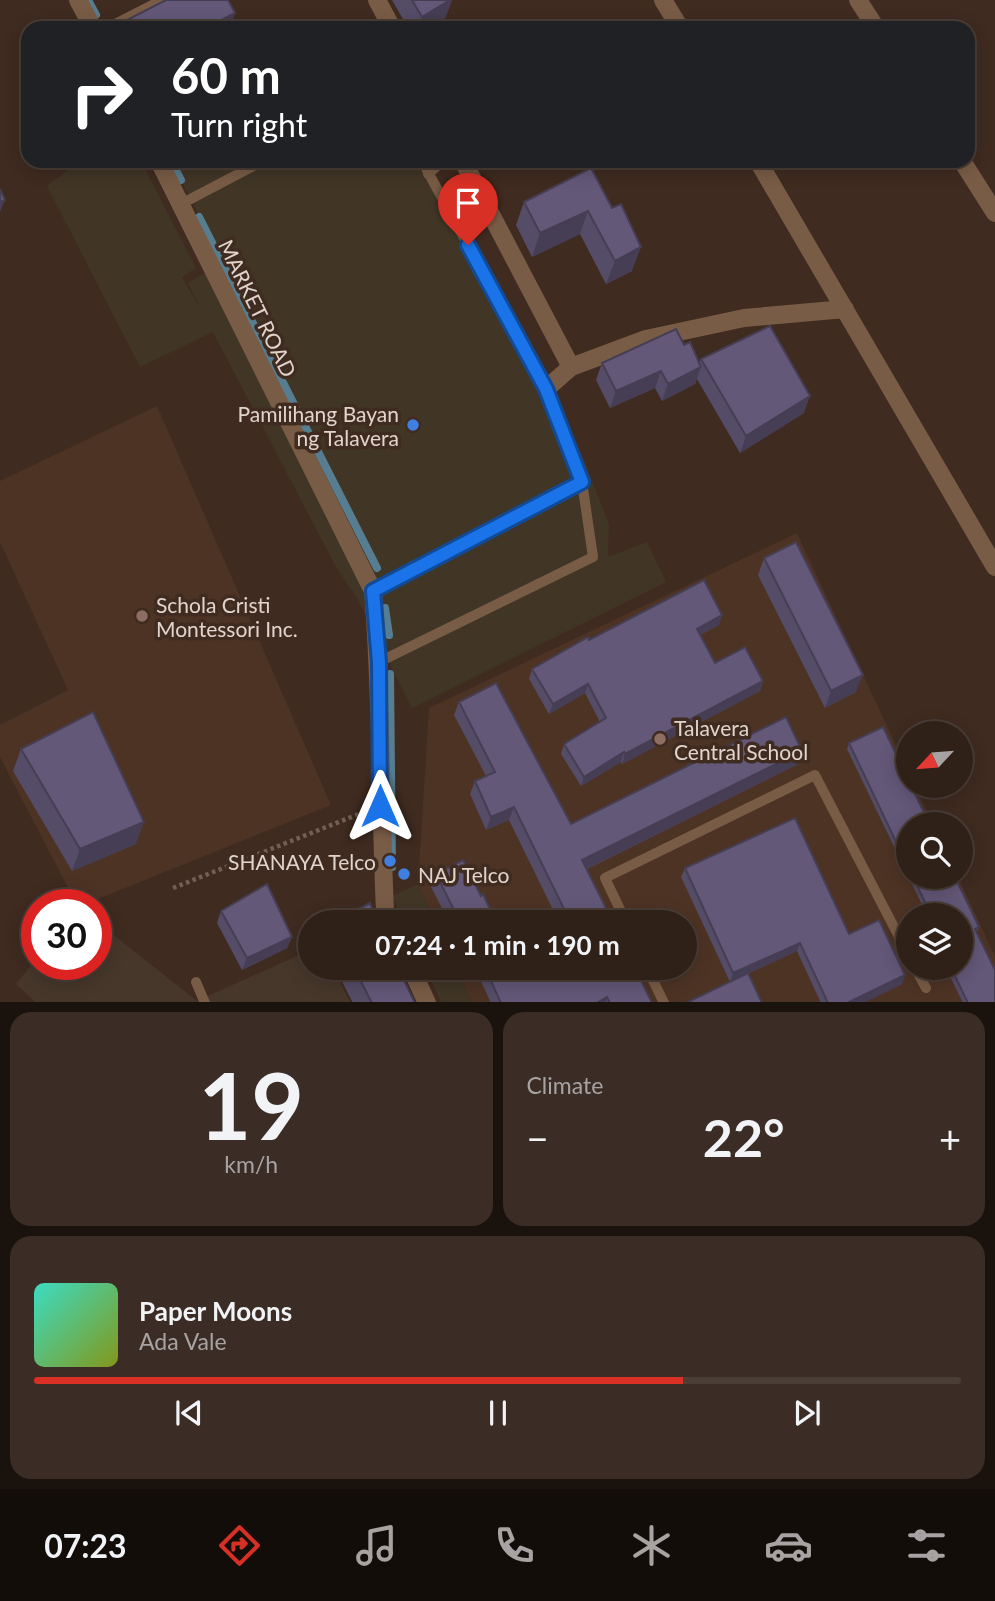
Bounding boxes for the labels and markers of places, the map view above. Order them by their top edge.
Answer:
pin [438,173,498,245]
place label: Pamilihang Bayan ng Talavera [237,401,399,450]
marker: Pamilihang Bayan ng Talavera [405,417,421,433]
place label: Schola Cristi Montessori Inc. [156,592,298,641]
marker: Schola Cristi Montessori Inc. [134,608,150,624]
place label: Talavera Central School [674,715,808,764]
marker: Talavera Central School [652,731,668,747]
place label: SHANAYA Telco [228,849,376,874]
marker: SHANAYA Telco [382,853,398,869]
place label: NAJ Telco [418,862,510,887]
marker: NAJ Telco [396,866,412,882]

